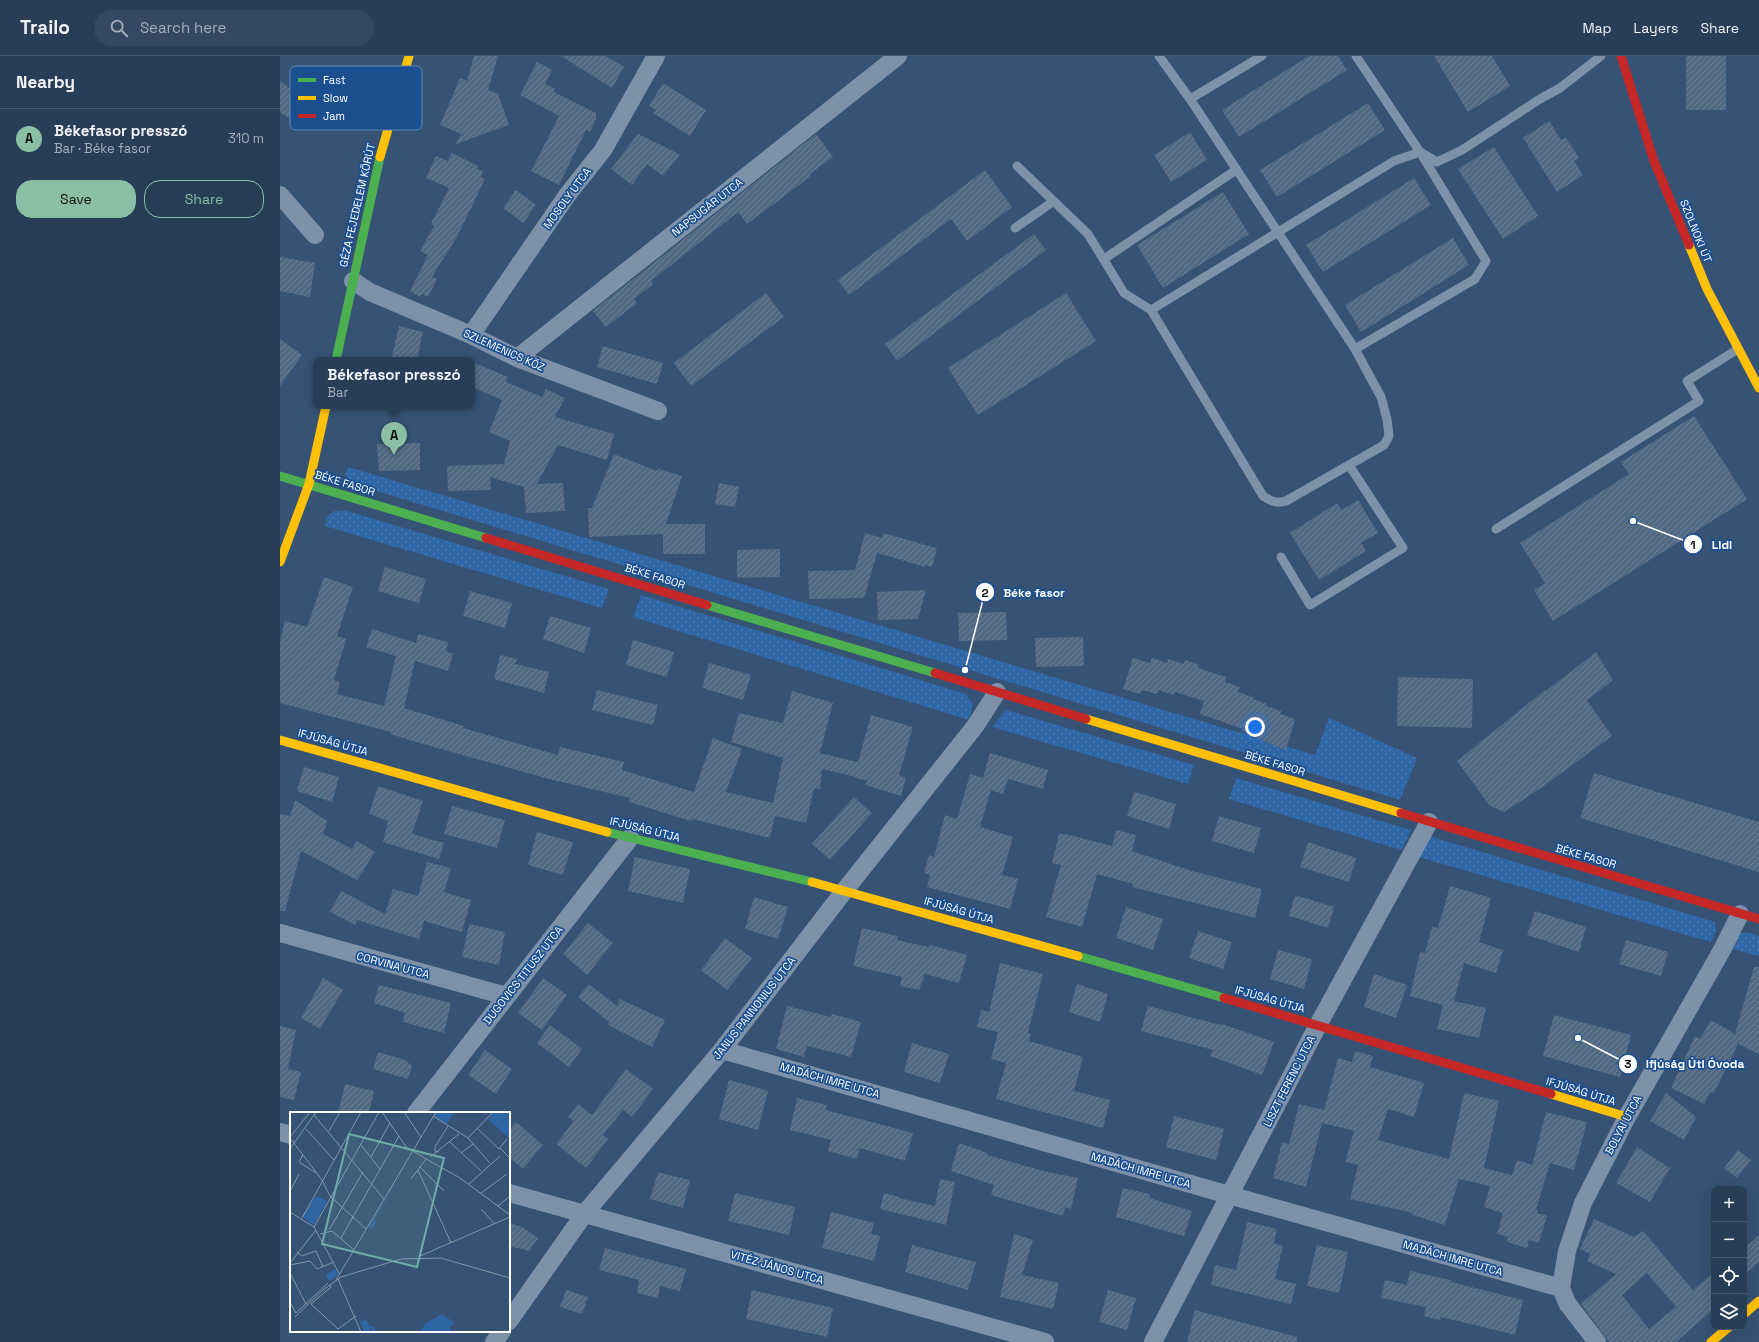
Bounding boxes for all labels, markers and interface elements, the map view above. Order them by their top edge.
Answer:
search box [94,10,374,46]
text: Trailo [20,15,70,40]
icon: search [108,17,130,39]
text: Search here [140,18,226,37]
text: Map [1582,19,1612,37]
text: Layers [1634,19,1678,37]
text: Share [1700,19,1739,37]
legend [290,66,422,130]
text: Nearby [16,71,75,93]
text: Fast [323,73,346,87]
text: Slow [323,91,348,105]
text: Jam [323,109,345,123]
text: Békefasor presszó [54,121,187,140]
text: A [25,130,33,147]
text: 310 m [228,130,264,147]
text: Bar · Béke fasor [54,140,151,157]
street label: GÉZA FEJEDELEM KÖRÚT [335,141,378,268]
street label: MOSOLY UTCA [540,165,594,231]
street label: NAPSUGÁR UTCA [669,175,745,239]
button: Save [16,180,136,218]
button: Share [144,180,264,218]
street label: SZOLNOKI ÚT [1677,197,1716,265]
street label: SZLEMENICS KÖZ [461,325,547,374]
popup [313,357,475,409]
text: Békefasor presszó [327,365,461,384]
text: Bar [327,384,348,401]
pin: A [381,422,407,455]
street label: BÉKE FASOR [313,467,377,499]
callout: Lidl [1683,532,1740,556]
text: 1 [1690,537,1696,553]
text: Lidl [1712,537,1732,553]
street label: BÉKE FASOR [623,560,687,592]
callout: Béke fasor [975,580,1073,604]
text: 2 [981,585,989,601]
text: Béke fasor [1003,585,1065,601]
your location [1245,717,1265,737]
street label: IFJÚSÁG ÚTJA [296,724,370,759]
street label: BÉKE FASOR [1243,747,1307,779]
street label: IFJÚSÁG ÚTJA [608,813,682,845]
street label: BÉKE FASOR [1554,841,1618,871]
street label: IFJÚSÁG ÚTJA [922,892,996,927]
street label: DUGOVICS TITUSZ UTCA [480,923,566,1027]
street label: CORVINA UTCA [355,949,431,981]
street label: JANUS PANNONIUS UTCA [710,954,798,1062]
street label: IFJÚSÁG ÚTJA [1233,981,1307,1016]
street label: LISZT FERENC UTCA [1260,1033,1318,1129]
callout: Ifjúság Úti Óvoda [1618,1052,1753,1076]
text: 3 [1624,1056,1632,1072]
text: Ifjúság Úti Óvoda [1646,1056,1744,1072]
street label: MADÁCH IMRE UTCA [779,1059,882,1101]
street label: IFJÚSÁG ÚTJA [1544,1073,1618,1108]
street label: BOLYAI UTCA [1602,1093,1644,1157]
inset map [290,1112,510,1332]
street label: MADÁCH IMRE UTCA [1090,1149,1193,1191]
map controls [1711,1186,1747,1330]
button: + [1711,1186,1747,1222]
button: − [1711,1222,1747,1258]
street label: MADÁCH IMRE UTCA [1402,1237,1505,1279]
street label: VITÉZ JÁNOS UTCA [729,1247,825,1287]
button: locate [1711,1258,1747,1294]
button: layers [1711,1294,1747,1330]

